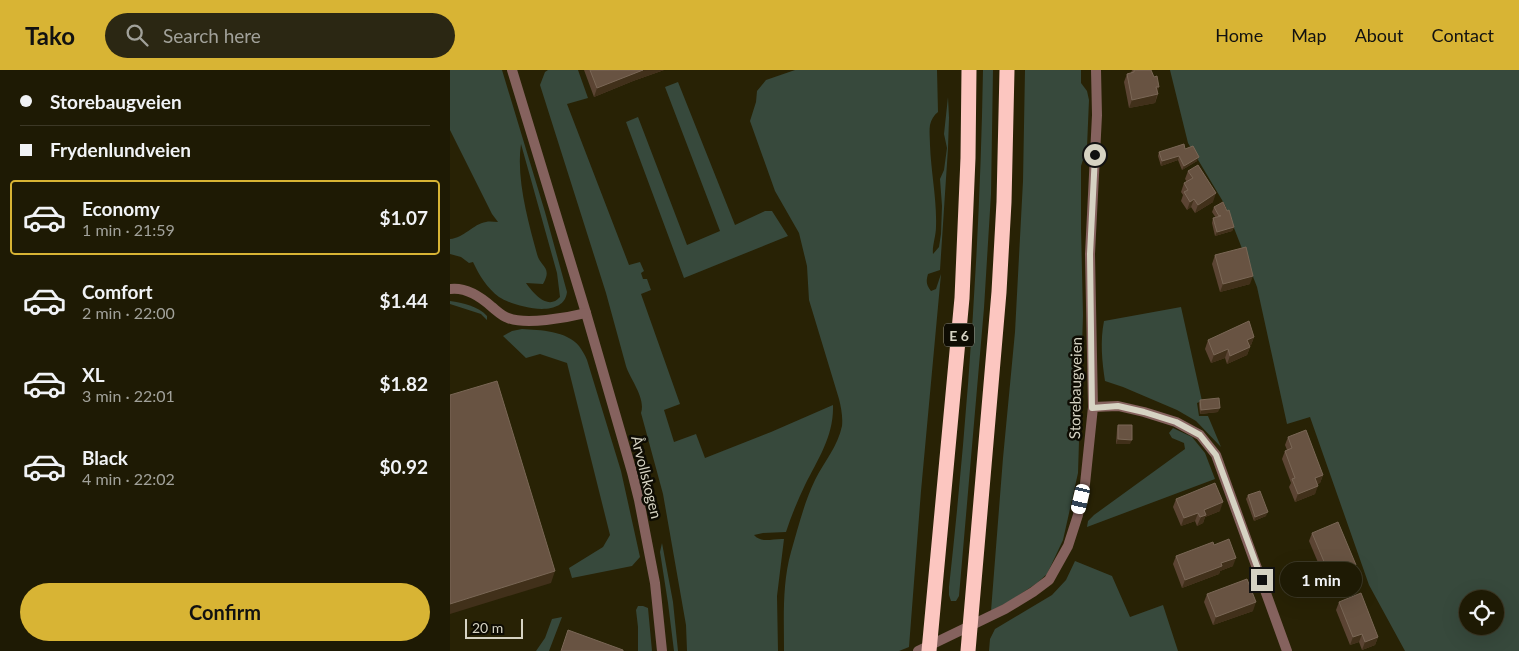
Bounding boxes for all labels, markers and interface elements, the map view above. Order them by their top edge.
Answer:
search box [105,13,455,58]
text: Tako [25,21,75,50]
icon: search [123,21,151,49]
text: Search here [163,24,261,47]
text: Home [1215,24,1263,46]
text: Map [1291,24,1327,46]
text: About [1355,24,1404,46]
text: Contact [1432,24,1494,46]
text: Storebaugveien [50,90,182,113]
text: Frydenlundveien [50,138,191,161]
route start [1084,144,1106,166]
icon: car [22,195,67,240]
text: Economy [82,197,160,220]
text: $1.07 [379,206,428,229]
text: 1 min · 21:59 [82,220,175,239]
icon: car [22,278,67,323]
text: Comfort [82,280,153,303]
text: $1.44 [379,289,428,312]
text: 2 min · 22:00 [82,303,175,322]
road number: E 6 [944,324,974,346]
street label: Storebaugveien [1065,337,1085,439]
icon: car [22,361,67,406]
text: XL [82,363,105,386]
text: $1.82 [379,372,428,395]
text: 3 min · 22:01 [82,386,175,405]
street label: Årvollskogen [628,434,666,520]
icon: car [22,444,67,489]
text: Black [82,446,128,469]
text: $0.92 [379,455,428,478]
text: 4 min · 22:02 [82,469,175,488]
car [1070,483,1091,515]
callout: 1 min [1280,562,1362,598]
route end [1251,569,1273,591]
text: 1 min [1301,570,1341,589]
button: Confirm [20,583,430,641]
map controls [1459,590,1504,635]
button: locate [1459,590,1504,635]
scale bar [465,616,522,639]
text: 20 m [472,619,503,636]

